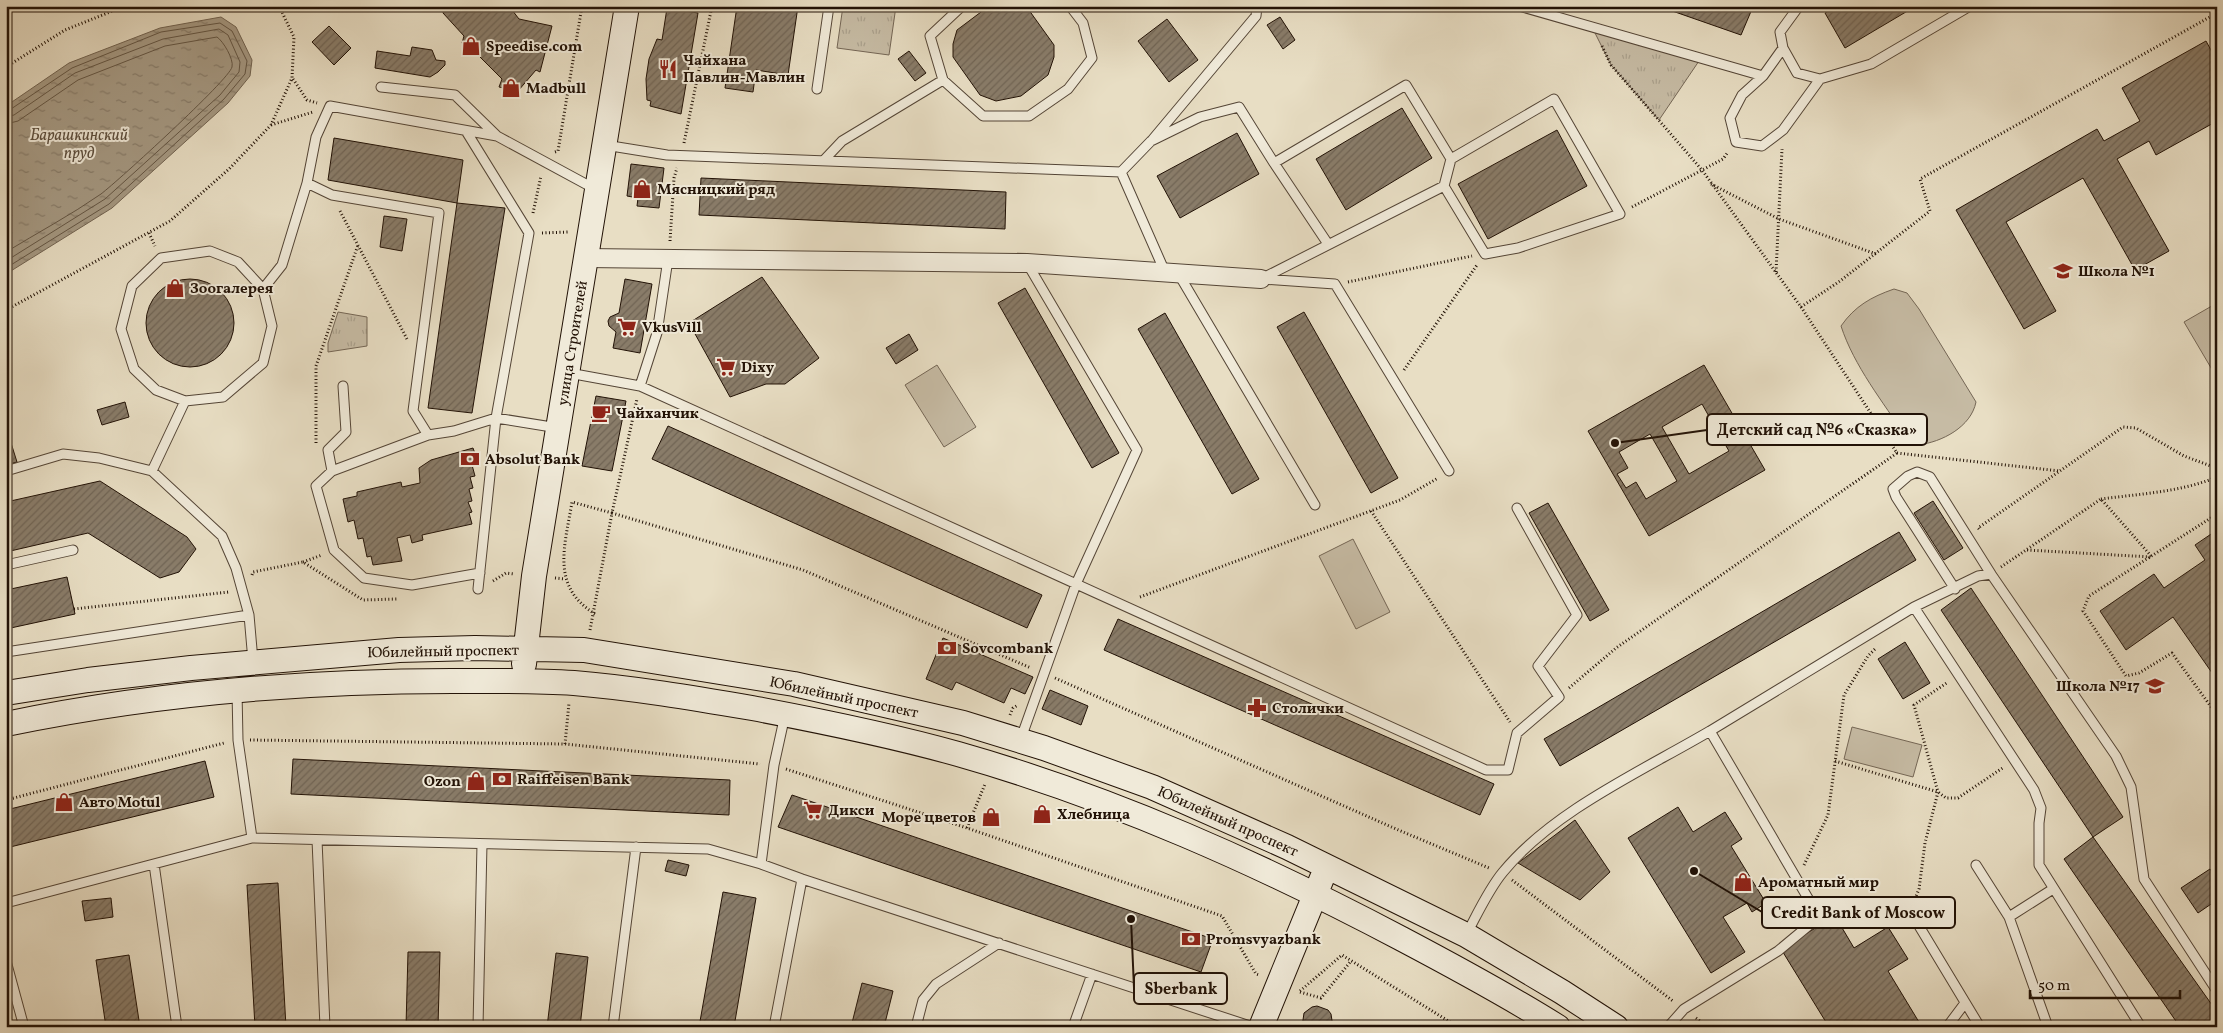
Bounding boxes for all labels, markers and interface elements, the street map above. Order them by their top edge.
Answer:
shop icon: Speedise.com [460,35,482,57]
place label: Speedise.com [486,37,583,58]
place label: Чайхана Павлин-Мавлин [683,51,805,89]
restaurant icon: Чайхана Павлин-Мавлин [657,58,679,80]
shop icon: Madbull [500,77,522,99]
place label: Madbull [526,79,586,100]
water label: Барашкинский пруд [30,125,128,165]
shop icon: Мясницкий ряд [631,178,653,200]
place label: Мясницкий ряд [657,180,775,201]
school or university icon: Школа №1 [2052,260,2074,282]
place label: Школа №1 [2078,262,2155,283]
shop icon: Зоогалерея [164,277,186,299]
place label: Зоогалерея [190,279,274,300]
street label: улица Строителей [553,279,594,407]
supermarket icon: VkusVill [616,316,638,338]
place label: VkusVill [642,318,702,339]
supermarket icon: Dixy [715,356,737,378]
place label: Dixy [741,358,775,379]
cafe icon: Чайханчик [590,402,612,424]
place label: Чайханчик [616,404,699,425]
callout: Детский сад №6 «Сказка» [1707,414,1927,445]
text: Детский сад №6 «Сказка» [1717,420,1917,442]
bank icon: Absolut Bank [459,448,481,470]
place label: Absolut Bank [485,450,580,471]
bank icon: Sovcombank [936,637,958,659]
place label: Sovcombank [962,639,1053,660]
street label: Юбилейный проспект [367,641,520,664]
street label: Юбилейный проспект [767,672,921,725]
school or university icon: Школа №17 [2144,675,2166,697]
place label: Школа №17 [2056,677,2140,698]
pharmacy icon: Столички [1246,697,1268,719]
place label: Столички [1272,699,1344,720]
bank icon: Raiffeisen Bank [491,768,513,790]
shop icon: Ozon [465,770,487,792]
place label: Raiffeisen Bank [517,770,630,791]
place label: Ozon [424,772,461,793]
street label: Юбилейный проспект [1154,782,1301,863]
shop icon: Авто Motul [53,791,75,813]
place label: Авто Motul [79,793,160,814]
supermarket icon: Дикси [802,799,824,821]
place label: Дикси [828,801,875,822]
shop icon: Хлебница [1031,803,1053,825]
place label: Хлебница [1057,805,1130,826]
shop icon: Море цветов [980,806,1002,828]
place label: Море цветов [881,808,976,829]
shop icon: Ароматный мир [1732,871,1754,893]
place label: Ароматный мир [1758,873,1879,894]
callout: Credit Bank of Moscow [1762,897,1955,928]
text: Credit Bank of Moscow [1771,903,1945,925]
bank icon: Promsvyazbank [1180,928,1202,950]
place label: Promsvyazbank [1206,930,1321,951]
scale bar [2030,968,2180,1000]
callout: Sberbank [1134,973,1227,1004]
text: 50 m [2038,976,2070,997]
text: Sberbank [1145,979,1218,1001]

